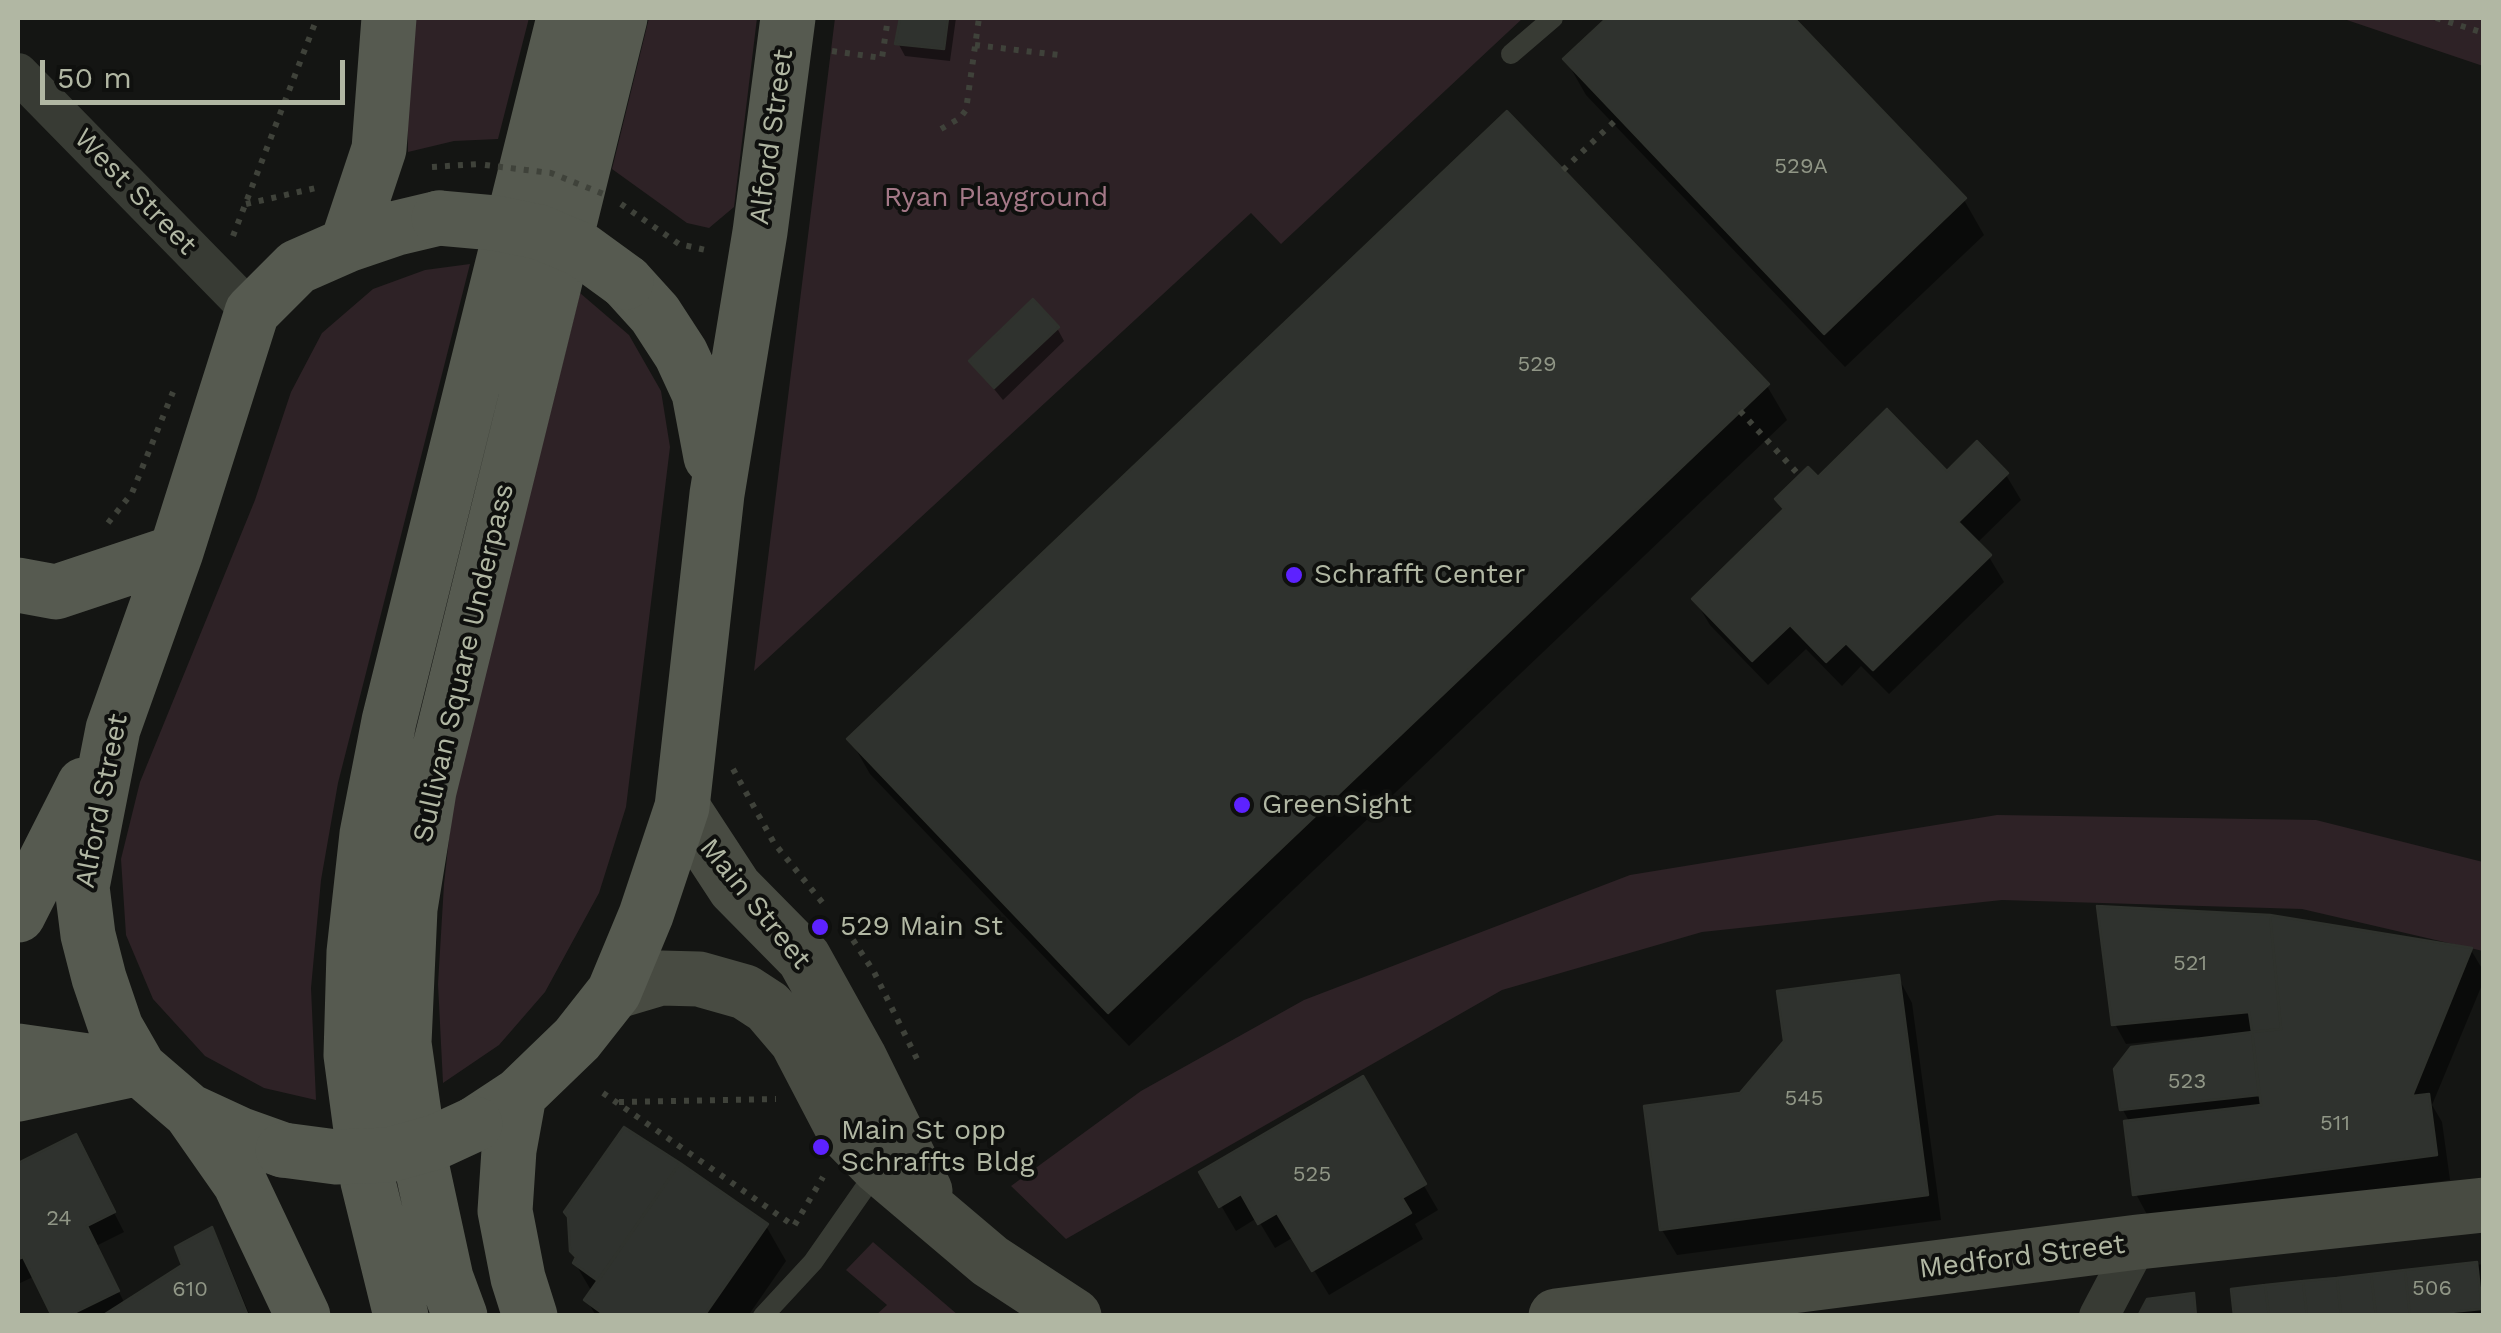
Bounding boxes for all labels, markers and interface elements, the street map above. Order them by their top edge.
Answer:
scale bar [45,40,350,102]
street label: Alford Street [743,47,801,227]
text: 50 m [57,60,132,95]
street label: West Street [66,122,204,262]
house number: 529A [1774,154,1828,180]
park label: Ryan Playground [884,181,1108,215]
house number: 529 [1517,352,1557,378]
street label: Sullivan Square Underpass [406,480,522,846]
place label: Schrafft Center [1314,558,1525,592]
marker: Schrafft Center [1283,564,1305,586]
street label: Alford Street [69,711,135,891]
place label: GreenSight [1262,788,1412,822]
marker: GreenSight [1231,794,1253,816]
street label: Main Street [692,832,818,976]
place label: 529 Main St [840,910,1003,944]
marker: 529 Main St [809,916,831,938]
house number: 521 [2173,951,2207,977]
house number: 523 [2168,1069,2206,1095]
house number: 545 [1784,1086,1824,1112]
house number: 511 [2320,1111,2350,1137]
place label: Main St opp Schraffts Bldg [841,1114,1035,1180]
marker: Main St opp Schraffts Bldg [810,1136,832,1158]
house number: 525 [1293,1162,1331,1188]
house number: 24 [46,1206,72,1232]
street label: Medford Street [1917,1228,2127,1286]
house number: 506 [2412,1276,2452,1302]
house number: 610 [172,1277,208,1303]

